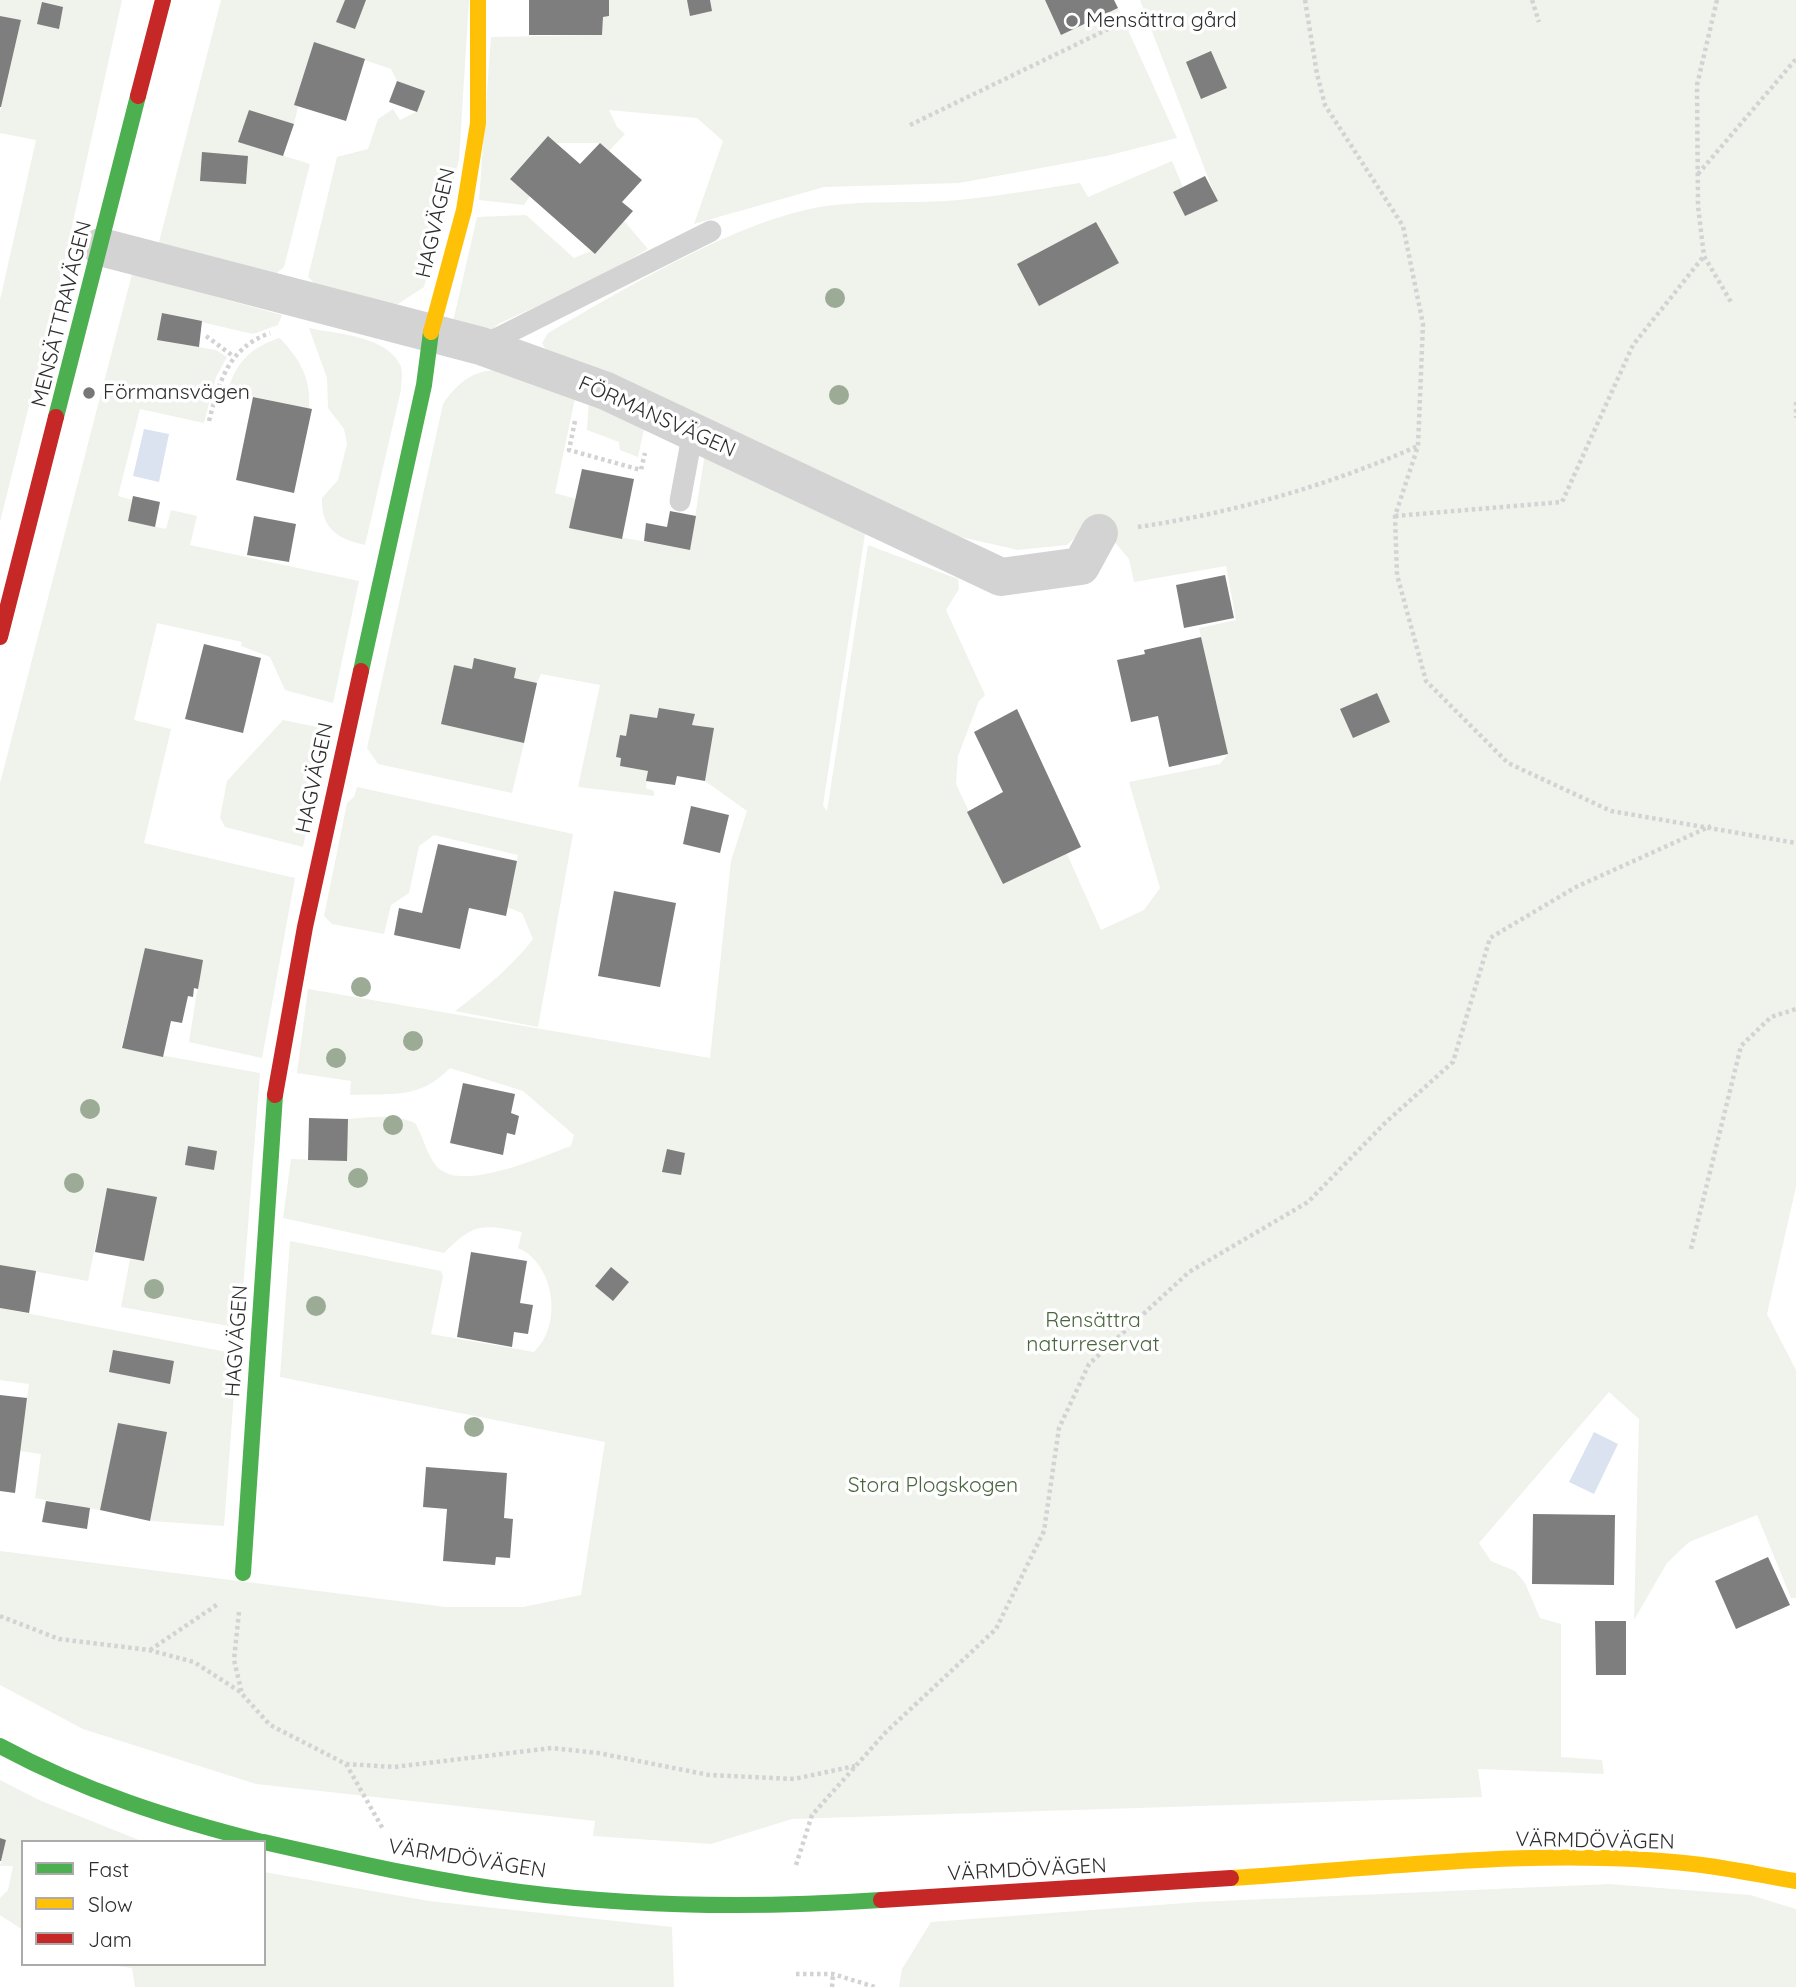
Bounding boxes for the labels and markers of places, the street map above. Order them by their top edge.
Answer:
place label: Mensättra gård [1086,8,1237,34]
marker: Mensättra gård [1064,13,1080,29]
place label: Förmansvägen [103,380,250,406]
marker: Förmansvägen [81,385,97,401]

